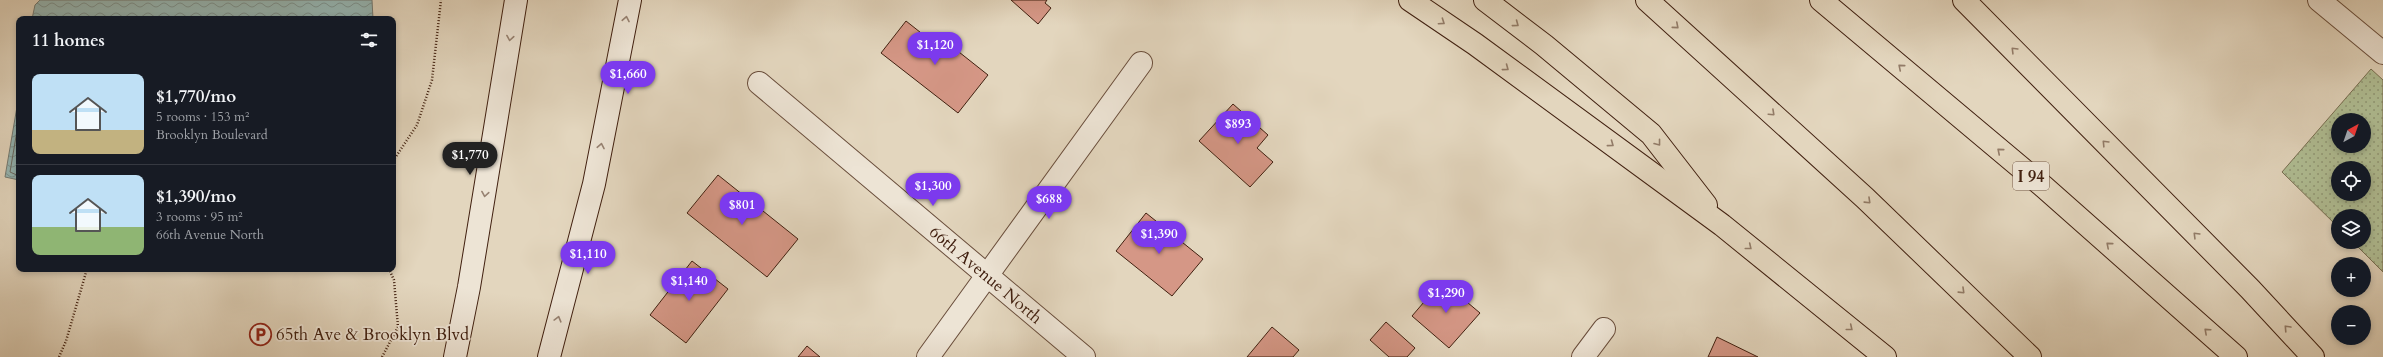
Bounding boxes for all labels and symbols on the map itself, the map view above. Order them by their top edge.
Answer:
one-way arrow [621,15,630,22]
one-way arrow [1438,17,1445,25]
one-way arrow [1512,19,1519,26]
one-way arrow [1671,21,1679,28]
pin: $1,120 [902,32,968,66]
one-way arrow [506,35,515,42]
one-way arrow [2011,47,2019,55]
pin: $1,660 [595,61,661,95]
one-way arrow [1501,63,1508,70]
one-way arrow [1898,64,1905,71]
one-way arrow [1768,108,1775,115]
pin: $893 [1214,111,1262,145]
north arrow [2331,113,2371,153]
one-way arrow [1606,139,1613,146]
one-way arrow [1654,139,1661,146]
one-way arrow [2102,140,2110,148]
pin: $1,770 [437,142,503,176]
one-way arrow [597,143,605,149]
one-way arrow [1998,148,2005,155]
road number: I 94 [2013,162,2049,190]
pin: $1,300 [900,173,966,207]
pin: $688 [1025,186,1073,220]
one-way arrow [481,191,489,198]
pin: $801 [718,192,766,226]
one-way arrow [1863,196,1871,204]
street label: 66th Avenue North [924,221,1048,330]
pin: $1,390 [1126,221,1192,255]
one-way arrow [2193,232,2201,240]
pin: $1,110 [555,241,621,275]
one-way arrow [1744,242,1751,249]
one-way arrow [2107,242,2114,249]
pin: $1,140 [656,268,722,302]
pin: $1,290 [1413,280,1479,314]
one-way arrow [1957,286,1965,294]
one-way arrow [554,316,562,323]
parking icon: 65th Ave & Brooklyn Blvd [248,321,274,347]
place label: 65th Ave & Brooklyn Blvd [276,323,469,346]
one-way arrow [1845,324,1852,331]
one-way arrow [2284,325,2291,333]
one-way arrow [2204,328,2212,335]

